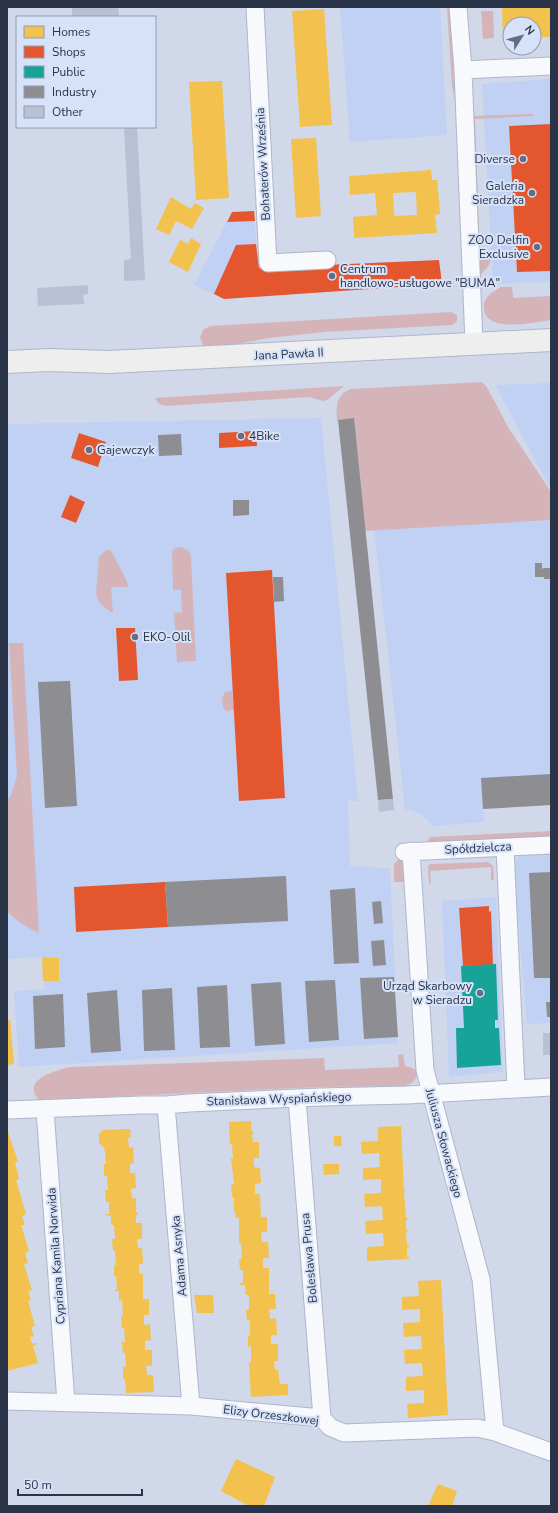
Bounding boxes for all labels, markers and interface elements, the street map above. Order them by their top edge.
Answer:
legend [16,16,156,128]
north arrow [502,16,542,56]
text: N [521,22,538,38]
text: Homes [52,24,90,40]
text: Shops [52,44,86,60]
text: Public [52,64,86,80]
text: Industry [52,84,97,100]
text: Other [52,104,84,120]
street label: Bohaterów Września [252,107,274,221]
place label: Diverse [474,151,515,167]
marker: Diverse [518,154,528,164]
place label: Galeria Sieradzka [472,178,524,208]
marker: Galeria Sieradzka [527,188,537,198]
place label: ZOO Delfin Exclusive [468,232,529,262]
marker: ZOO Delfin Exclusive [532,242,542,252]
place label: Centrum handlowo-usługowe "BUMA" [340,261,500,291]
marker: Centrum handlowo-usługowe "BUMA" [327,271,337,281]
street label: Jana Pawła II [253,344,324,364]
place label: 4Bike [249,428,279,444]
marker: 4Bike [236,431,246,441]
place label: Gajewczyk [97,442,155,458]
marker: Gajewczyk [84,445,94,455]
place label: EKO-Olil [143,629,191,645]
marker: EKO-Olil [130,632,140,642]
street label: Spółdzielcza [444,838,512,858]
place label: Urząd Skarbowy w Sieradzu [383,978,473,1008]
marker: Urząd Skarbowy w Sieradzu [475,988,485,998]
street label: Juliusza Słowackiego [421,1086,466,1200]
street label: Stanisława Wyspiańskiego [206,1088,352,1110]
street label: Cypriana Kamila Norwida [43,1187,69,1325]
street label: Bolesława Prusa [297,1212,321,1304]
street label: Adama Asnyka [167,1215,191,1297]
street label: Elizy Orzeszkowej [222,1401,320,1429]
scale bar [18,1471,142,1497]
text: 50 m [24,1477,52,1493]

